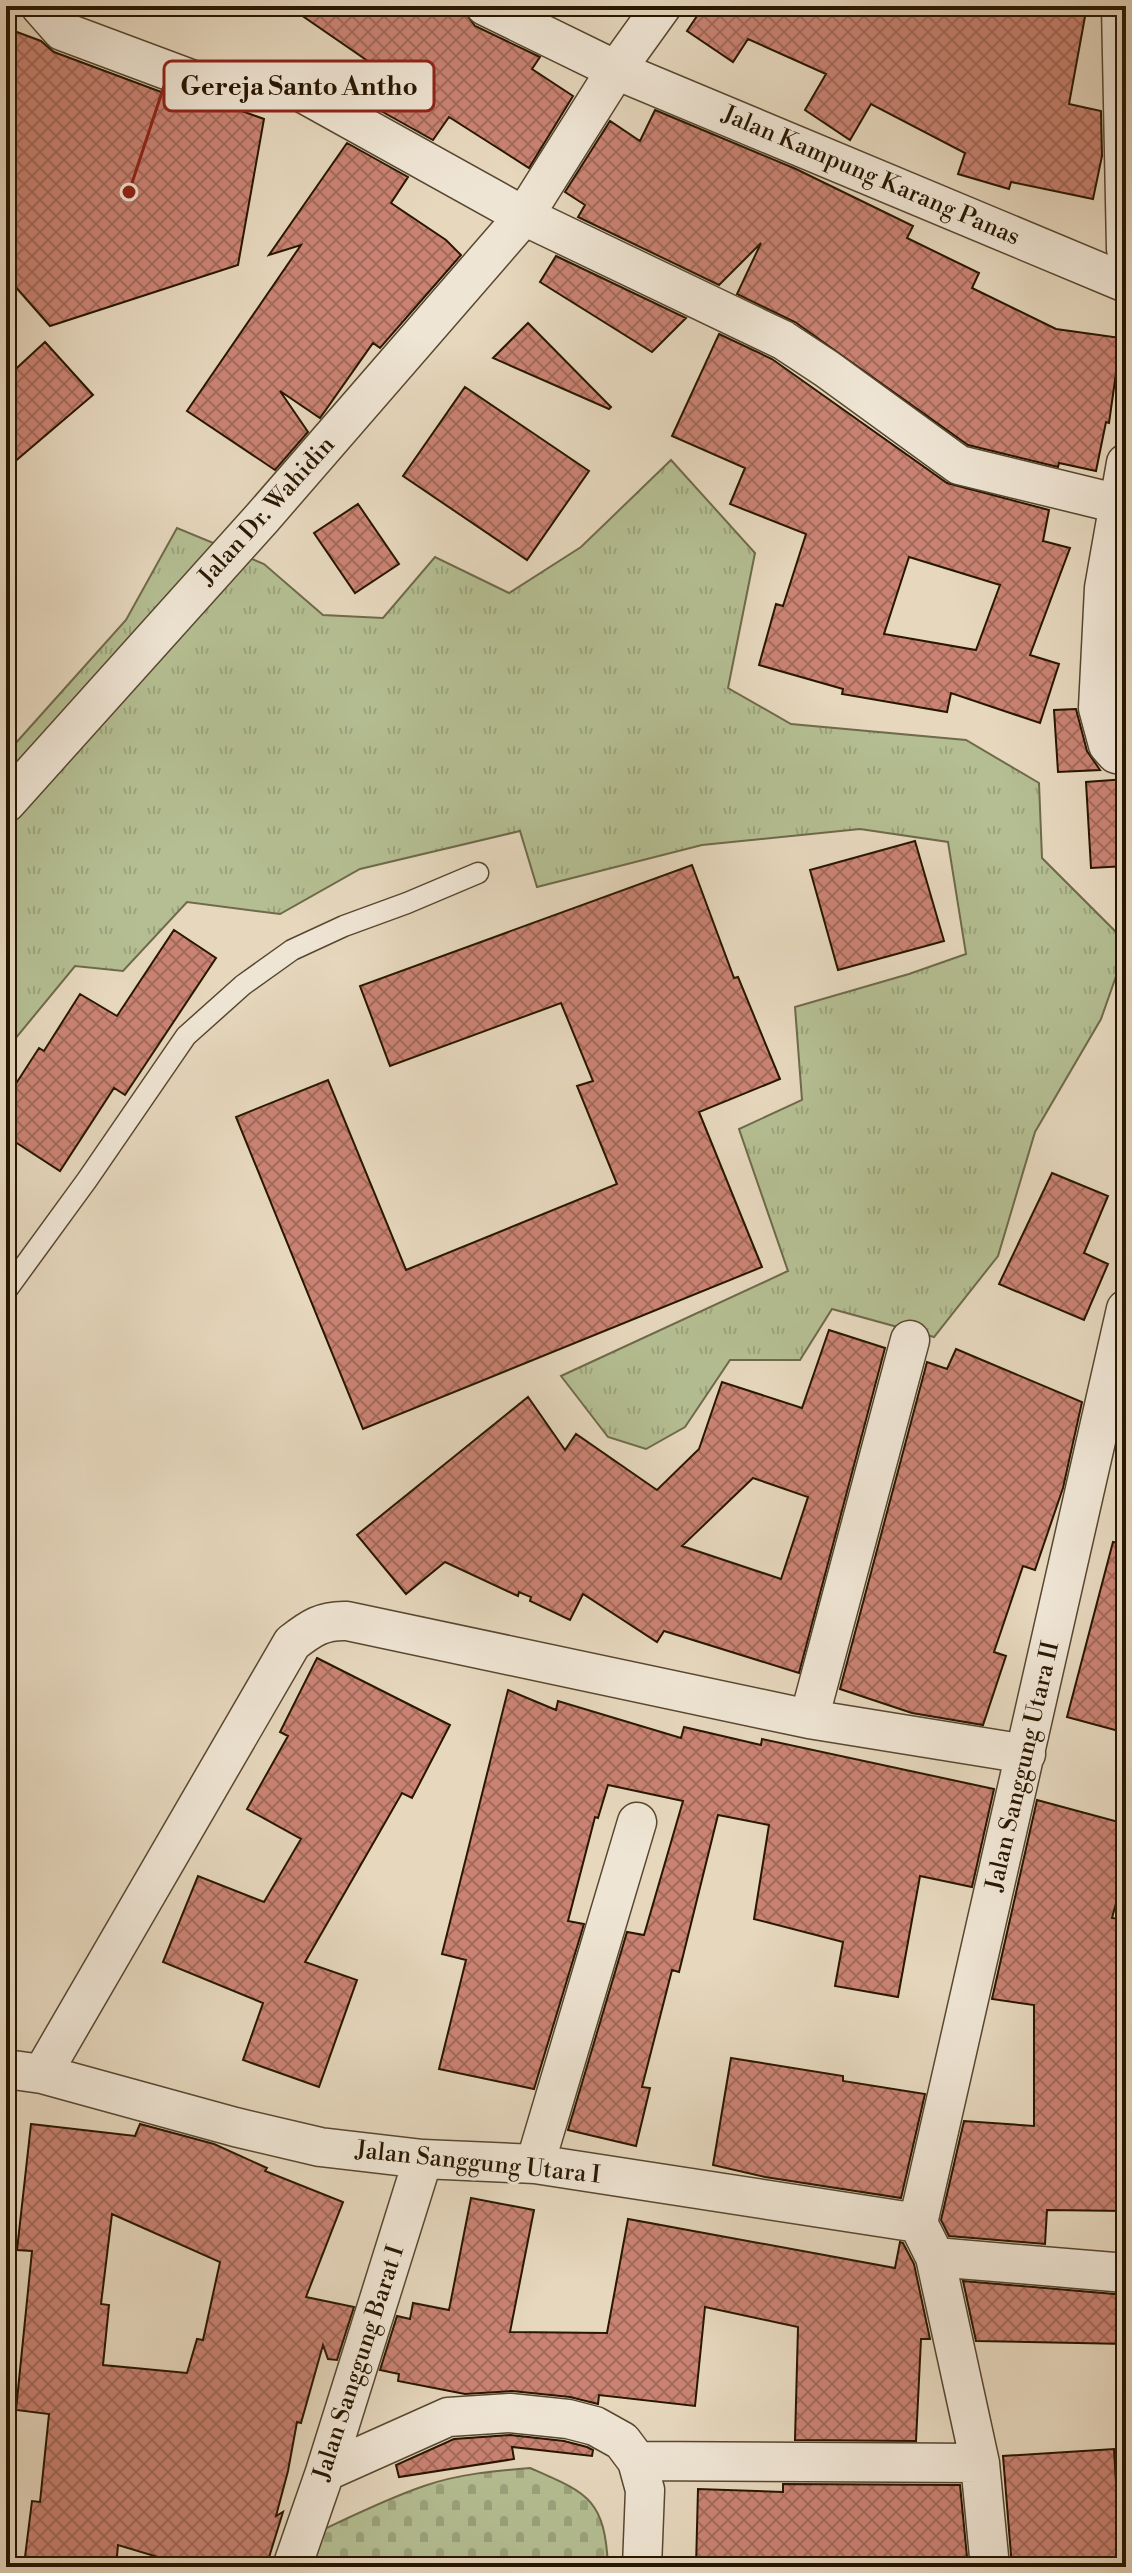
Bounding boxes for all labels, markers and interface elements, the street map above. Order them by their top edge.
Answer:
callout: Gereja Santo Antho [164,61,434,111]
text: Gereja Santo Antho [180,71,418,103]
street label: Jalan Kampung Karang Panas [717,99,1024,252]
street label: Jalan Dr. Wahidin [192,430,342,592]
street label: Jalan Sanggung Utara II [979,1638,1066,1895]
street label: Jalan Sanggung Utara I [353,2135,602,2191]
street label: Jalan Sanggung Barat I [307,2242,411,2485]

